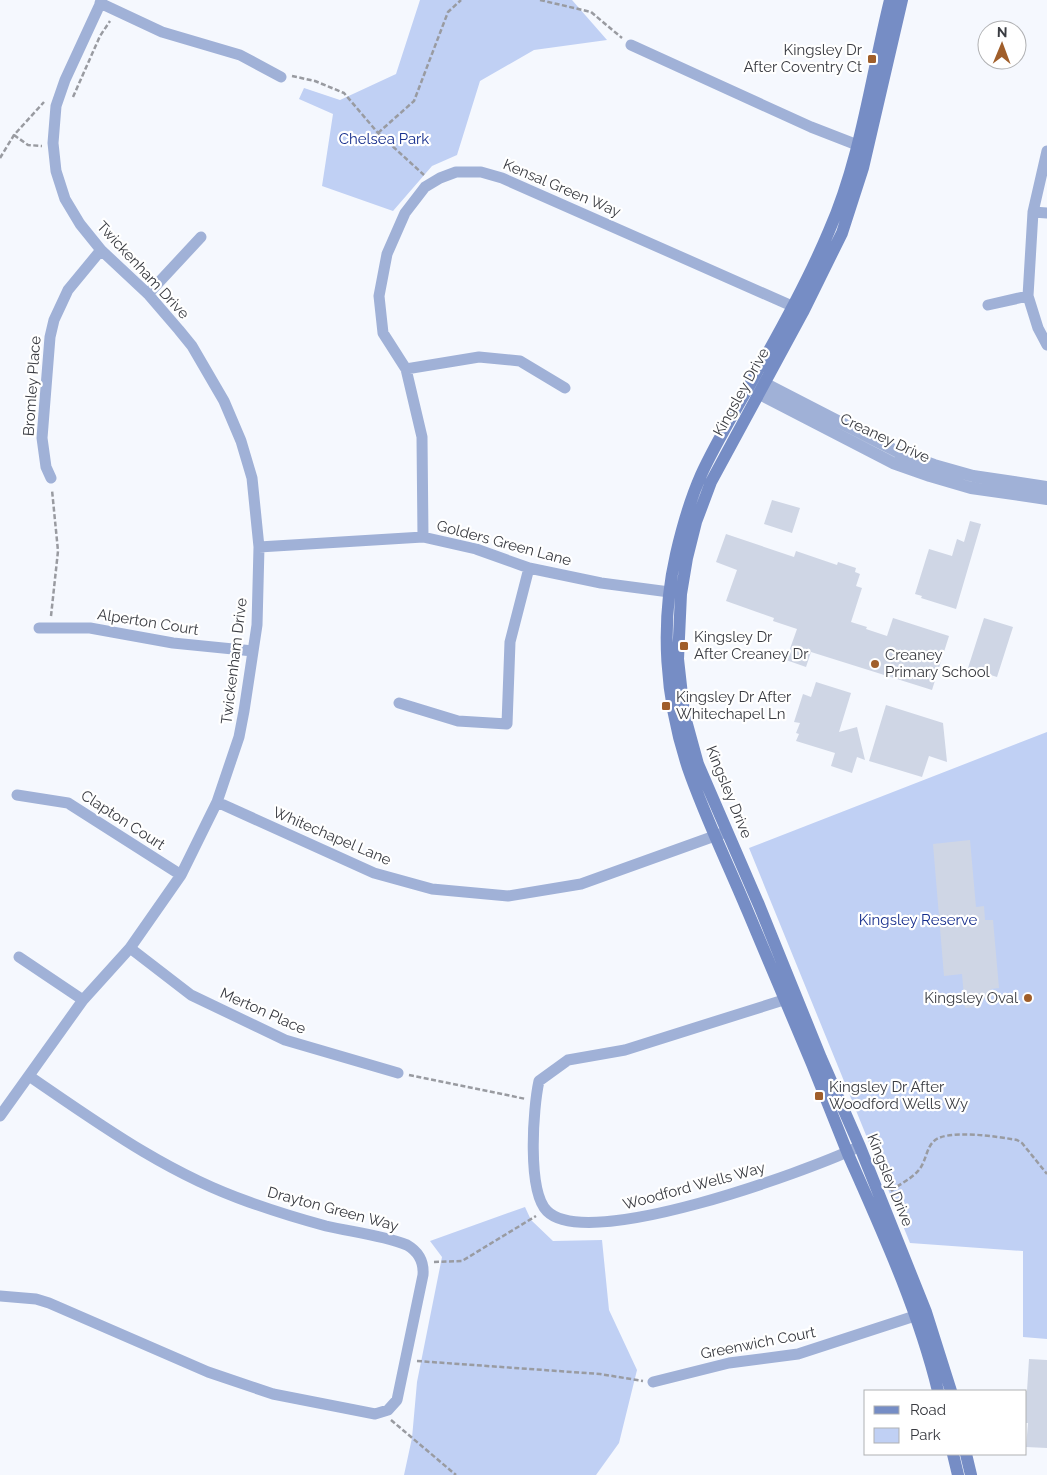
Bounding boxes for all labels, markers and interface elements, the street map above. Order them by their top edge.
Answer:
north arrow [977,20,1027,70]
text: N [997,24,1008,40]
place label: Kingsley Dr After Coventry Ct [743,41,863,76]
marker: Kingsley Dr After Coventry Ct [866,53,878,65]
park label: Chelsea Park [339,130,429,148]
street label: Kensal Green Way [500,155,624,221]
street label: Twickenham Drive [93,217,193,323]
street label: Bromley Place [20,335,44,437]
street label: Kingsley Drive [709,345,773,439]
street label: Creaney Drive [837,409,933,467]
street label: Golders Green Lane [435,516,573,570]
street label: Twickenham Drive [217,597,251,725]
street label: Alperton Court [96,605,200,639]
place label: Kingsley Dr After Creaney Dr [694,628,809,663]
marker: Kingsley Dr After Creaney Dr [678,640,690,652]
place label: Creaney Primary School [885,646,991,681]
marker: Creaney Primary School [869,658,881,670]
place label: Kingsley Dr After Whitechapel Ln [676,688,792,723]
marker: Kingsley Dr After Whitechapel Ln [660,700,672,712]
street label: Kingsley Drive [702,743,756,841]
street label: Clapton Court [78,786,168,854]
street label: Whitechapel Lane [270,803,394,869]
park label: Kingsley Reserve [859,911,977,929]
street label: Merton Place [217,984,309,1038]
place label: Kingsley Oval [924,989,1019,1007]
marker: Kingsley Oval [1022,992,1034,1004]
place label: Kingsley Dr After Woodford Wells Wy [829,1078,968,1113]
marker: Kingsley Dr After Woodford Wells Wy [813,1090,825,1102]
street label: Kingsley Drive [863,1131,917,1229]
street label: Woodford Wells Way [621,1158,767,1214]
street label: Drayton Green Way [266,1183,400,1235]
street label: Greenwich Court [699,1323,817,1363]
legend [864,1390,1027,1455]
text: Road [910,1401,946,1419]
text: Park [910,1426,941,1444]

